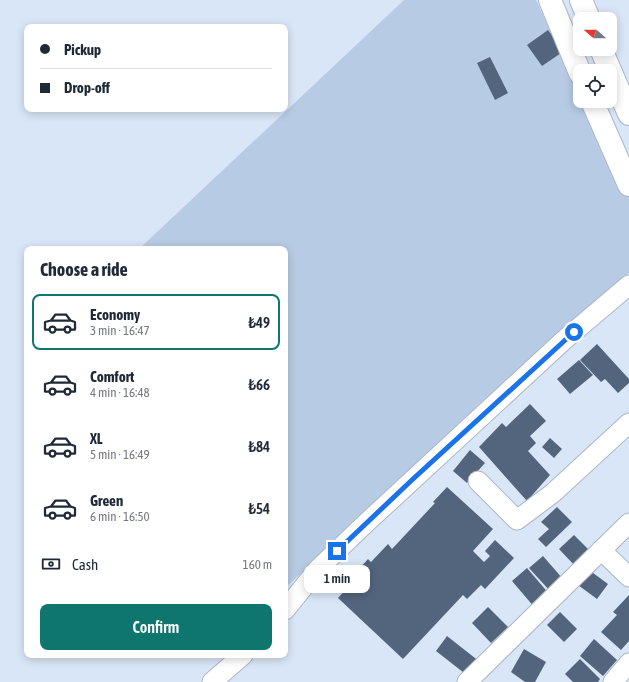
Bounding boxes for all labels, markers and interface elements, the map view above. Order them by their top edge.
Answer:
north arrow [573,12,617,56]
map controls [573,12,617,108]
text: Pickup [64,41,101,58]
button: locate [573,64,617,108]
text: Drop-off [64,79,110,96]
text: Choose a ride [40,259,128,280]
icon: car [42,304,78,340]
text: Economy [90,306,140,323]
text: ₺49 [248,314,270,331]
text: 3 min · 16:47 [90,323,150,338]
route start [565,323,583,341]
icon: car [42,366,78,402]
text: Comfort [90,368,134,385]
text: ₺66 [248,376,270,393]
text: 4 min · 16:48 [90,385,150,400]
icon: car [42,428,78,464]
text: XL [90,430,103,447]
text: ₺84 [248,438,270,455]
text: 5 min · 16:49 [90,447,150,462]
icon: car [42,490,78,526]
text: Green [90,492,123,509]
text: ₺54 [248,500,270,517]
text: 6 min · 16:50 [90,509,150,524]
route end [328,542,346,560]
icon: cash [40,553,62,575]
text: Cash [72,556,98,573]
text: 160 m [243,557,272,572]
callout: 1 min [304,565,370,593]
text: 1 min [324,571,350,586]
button: Confirm [40,604,272,650]

